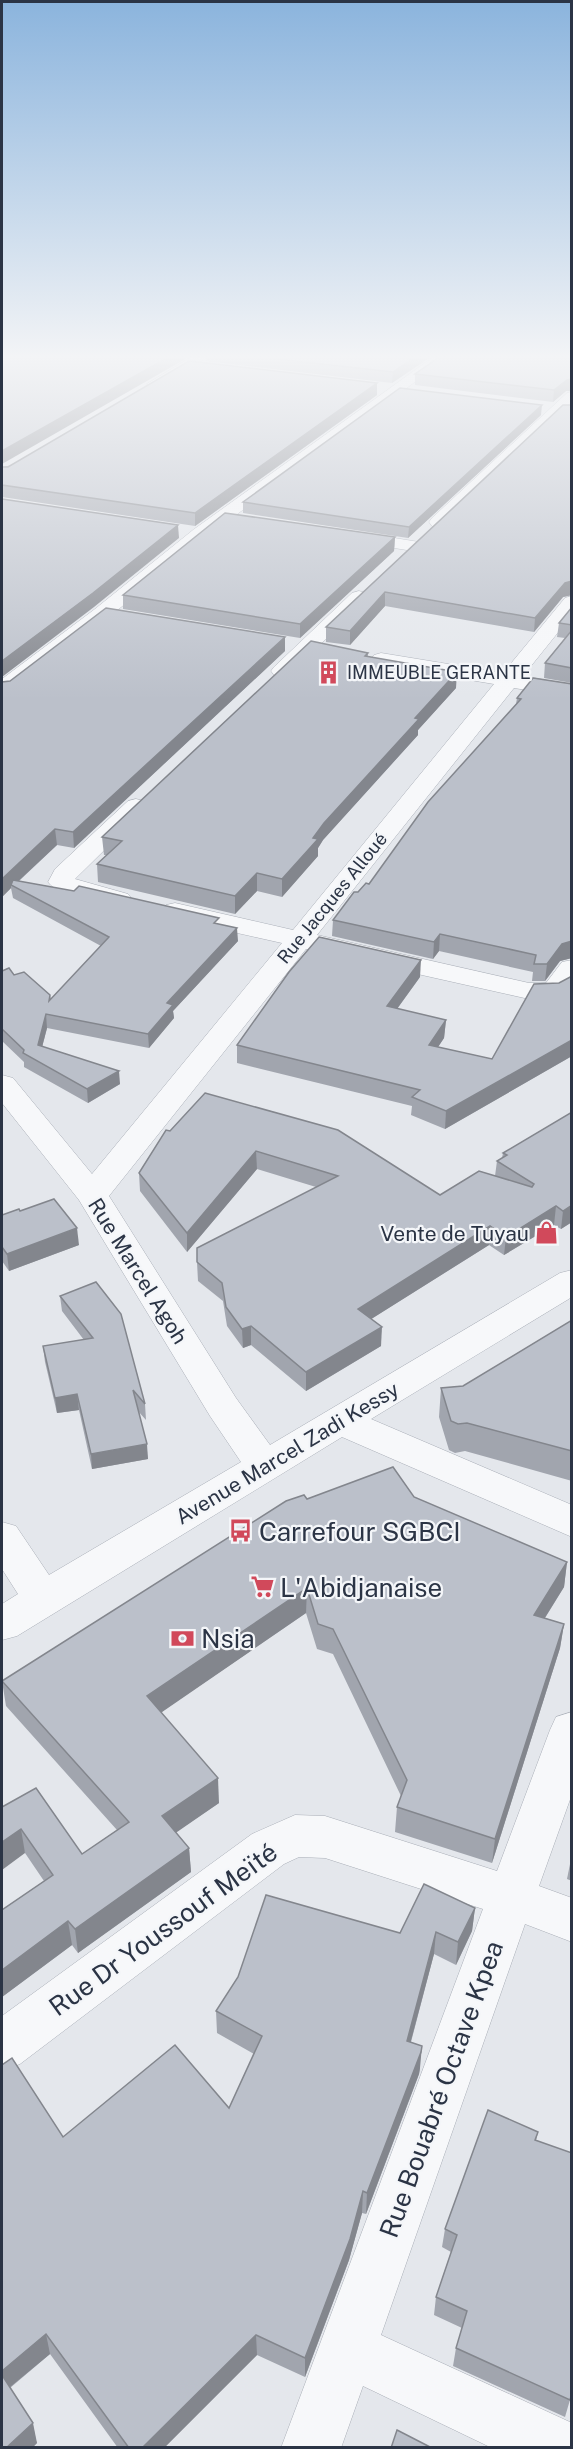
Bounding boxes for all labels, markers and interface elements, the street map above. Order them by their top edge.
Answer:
building icon: IMMEUBLE GERANTE [316,659,342,685]
place label: IMMEUBLE GERANTE [347,662,531,683]
street label: Rue Jacques Alloué [273,828,391,968]
street label: Rue Marcel Agoh [83,1193,193,1349]
shop icon: Vente de Tuyau [534,1220,560,1246]
place label: Vente de Tuyau [380,1221,529,1246]
street label: Avenue Marcel Zadi Kessy [171,1376,403,1530]
place label: Carrefour SGBCI [259,1516,461,1547]
bus stop icon: Carrefour SGBCI [228,1518,254,1544]
place label: L'Abidjanaise [280,1572,442,1603]
supermarket icon: L'Abidjanaise [249,1574,275,1600]
place label: Nsia [201,1623,255,1654]
bank icon: Nsia [170,1625,196,1651]
street label: Rue Dr Youssouf Meïté [43,1836,283,2022]
street label: Rue Bouabré Octave Kpea [373,1936,509,2242]

